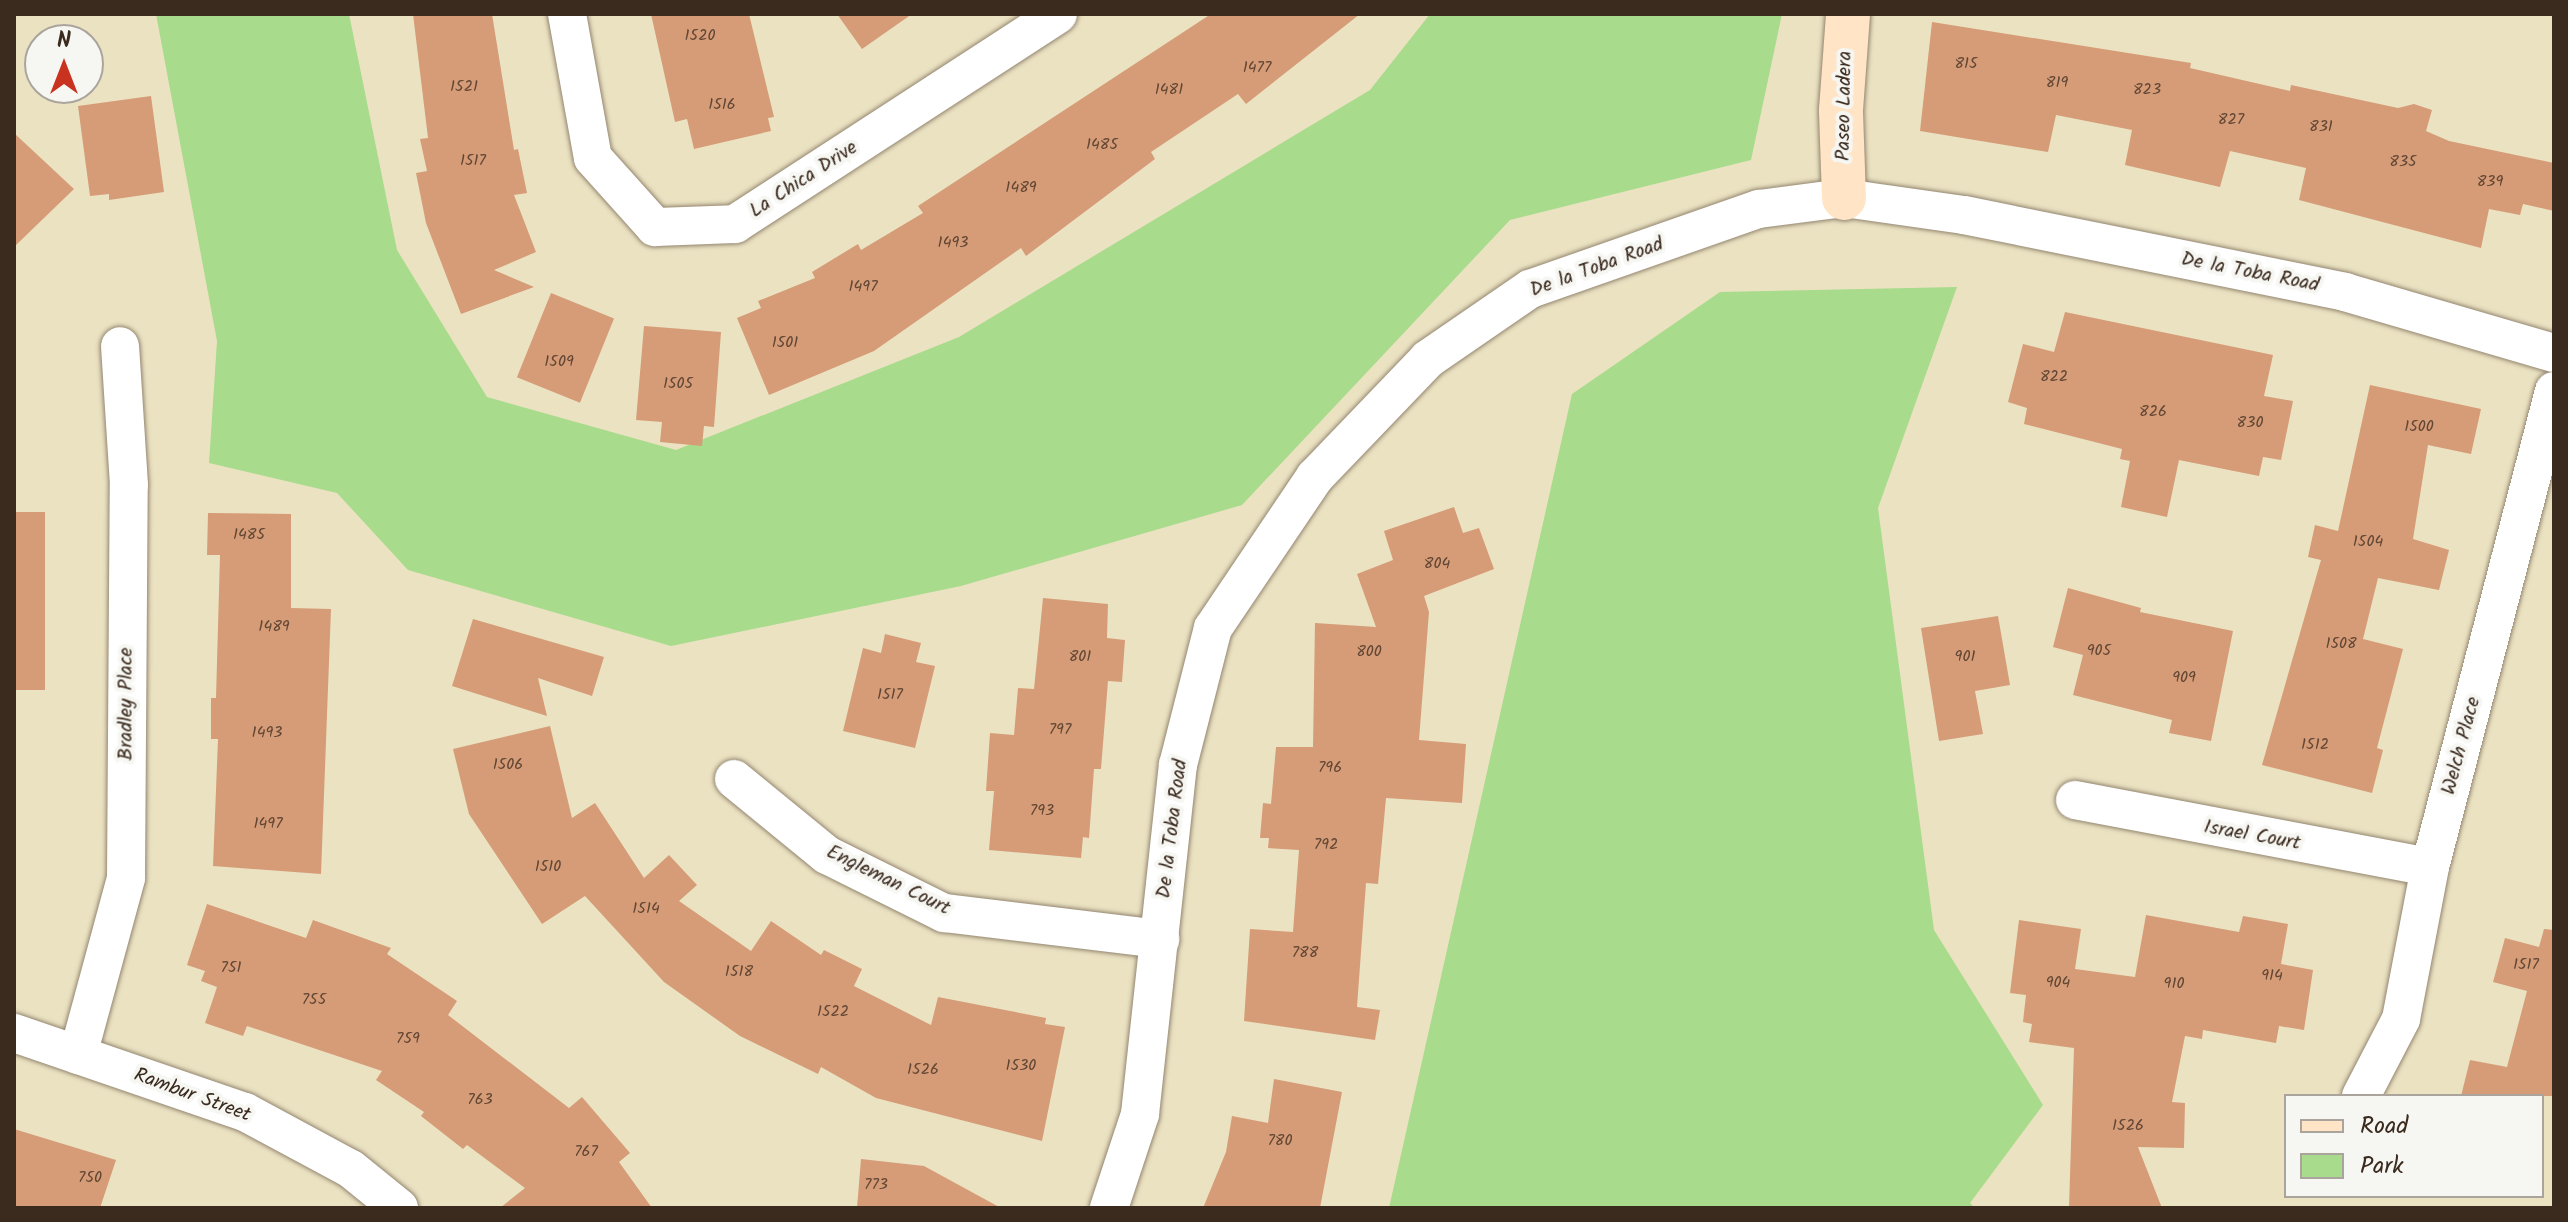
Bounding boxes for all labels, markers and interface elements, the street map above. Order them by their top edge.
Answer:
north arrow [24,24,104,104]
text: N [57,24,71,59]
house number: 1520 [685,26,715,46]
street label: Paseo Ladera [1832,51,1858,161]
house number: 815 [1954,54,1978,74]
house number: 1477 [1243,58,1271,78]
house number: 819 [2046,73,2068,93]
house number: 1521 [450,77,478,97]
house number: 1481 [1155,80,1183,100]
house number: 823 [2133,80,2161,100]
house number: 1516 [708,95,736,115]
house number: 827 [2218,110,2244,130]
house number: 831 [2309,117,2333,137]
house number: 1485 [1086,135,1118,155]
street label: La Chica Drive [746,136,862,224]
house number: 1517 [460,151,486,171]
house number: 835 [2389,152,2417,172]
house number: 839 [2477,172,2503,192]
house number: 1489 [1005,178,1037,198]
house number: 1493 [938,233,968,253]
street label: De la Toba Road [1527,233,1667,303]
street label: De la Toba Road [2179,248,2321,298]
house number: 1497 [848,277,878,297]
house number: 1501 [772,333,798,353]
house number: 1509 [544,352,574,372]
house number: 822 [2040,367,2068,387]
house number: 1505 [663,374,693,394]
house number: 826 [2139,402,2167,422]
house number: 830 [2237,413,2263,433]
house number: 1500 [2404,417,2434,437]
house number: 1485 [233,525,265,545]
house number: 1504 [2353,532,2383,552]
house number: 804 [1424,554,1450,574]
house number: 1489 [258,617,290,637]
house number: 1508 [2325,634,2357,654]
house number: 905 [2087,641,2111,661]
house number: 800 [1356,642,1382,662]
street label: Bradley Place [115,647,139,761]
house number: 801 [1069,647,1091,667]
house number: 901 [1955,647,1975,667]
house number: 909 [2172,668,2196,688]
house number: 1517 [877,685,903,705]
street label: Welch Place [2437,694,2487,798]
house number: 797 [1049,720,1071,740]
house number: 1493 [252,723,282,743]
house number: 1512 [2301,735,2329,755]
house number: 1506 [493,755,523,775]
street label: De la Toba Road [1153,758,1193,900]
house number: 796 [1318,758,1342,778]
house number: 793 [1030,801,1054,821]
house number: 1497 [253,814,283,834]
street label: Israel Court [2202,816,2302,856]
house number: 792 [1314,835,1338,855]
street label: Engleman Court [822,841,954,921]
house number: 1510 [535,857,561,877]
house number: 1514 [632,899,660,919]
house number: 788 [1292,943,1318,963]
house number: 1517 [2513,955,2539,975]
house number: 751 [221,958,241,978]
house number: 1518 [725,962,753,982]
house number: 914 [2261,966,2283,986]
house number: 904 [2046,973,2070,993]
house number: 910 [2164,974,2184,994]
house number: 755 [302,990,326,1010]
house number: 1522 [817,1002,849,1022]
house number: 759 [396,1029,420,1049]
house number: 1530 [1006,1056,1036,1076]
house number: 1526 [907,1060,939,1080]
street label: Rambur Street [130,1064,254,1128]
house number: 763 [467,1090,493,1110]
legend [2284,1094,2544,1198]
text: Road [2360,1107,2408,1146]
house number: 1526 [2112,1116,2144,1136]
house number: 780 [1267,1131,1293,1151]
house number: 767 [574,1142,598,1162]
text: Park [2360,1147,2404,1186]
house number: 750 [78,1168,102,1188]
house number: 773 [864,1175,888,1195]

